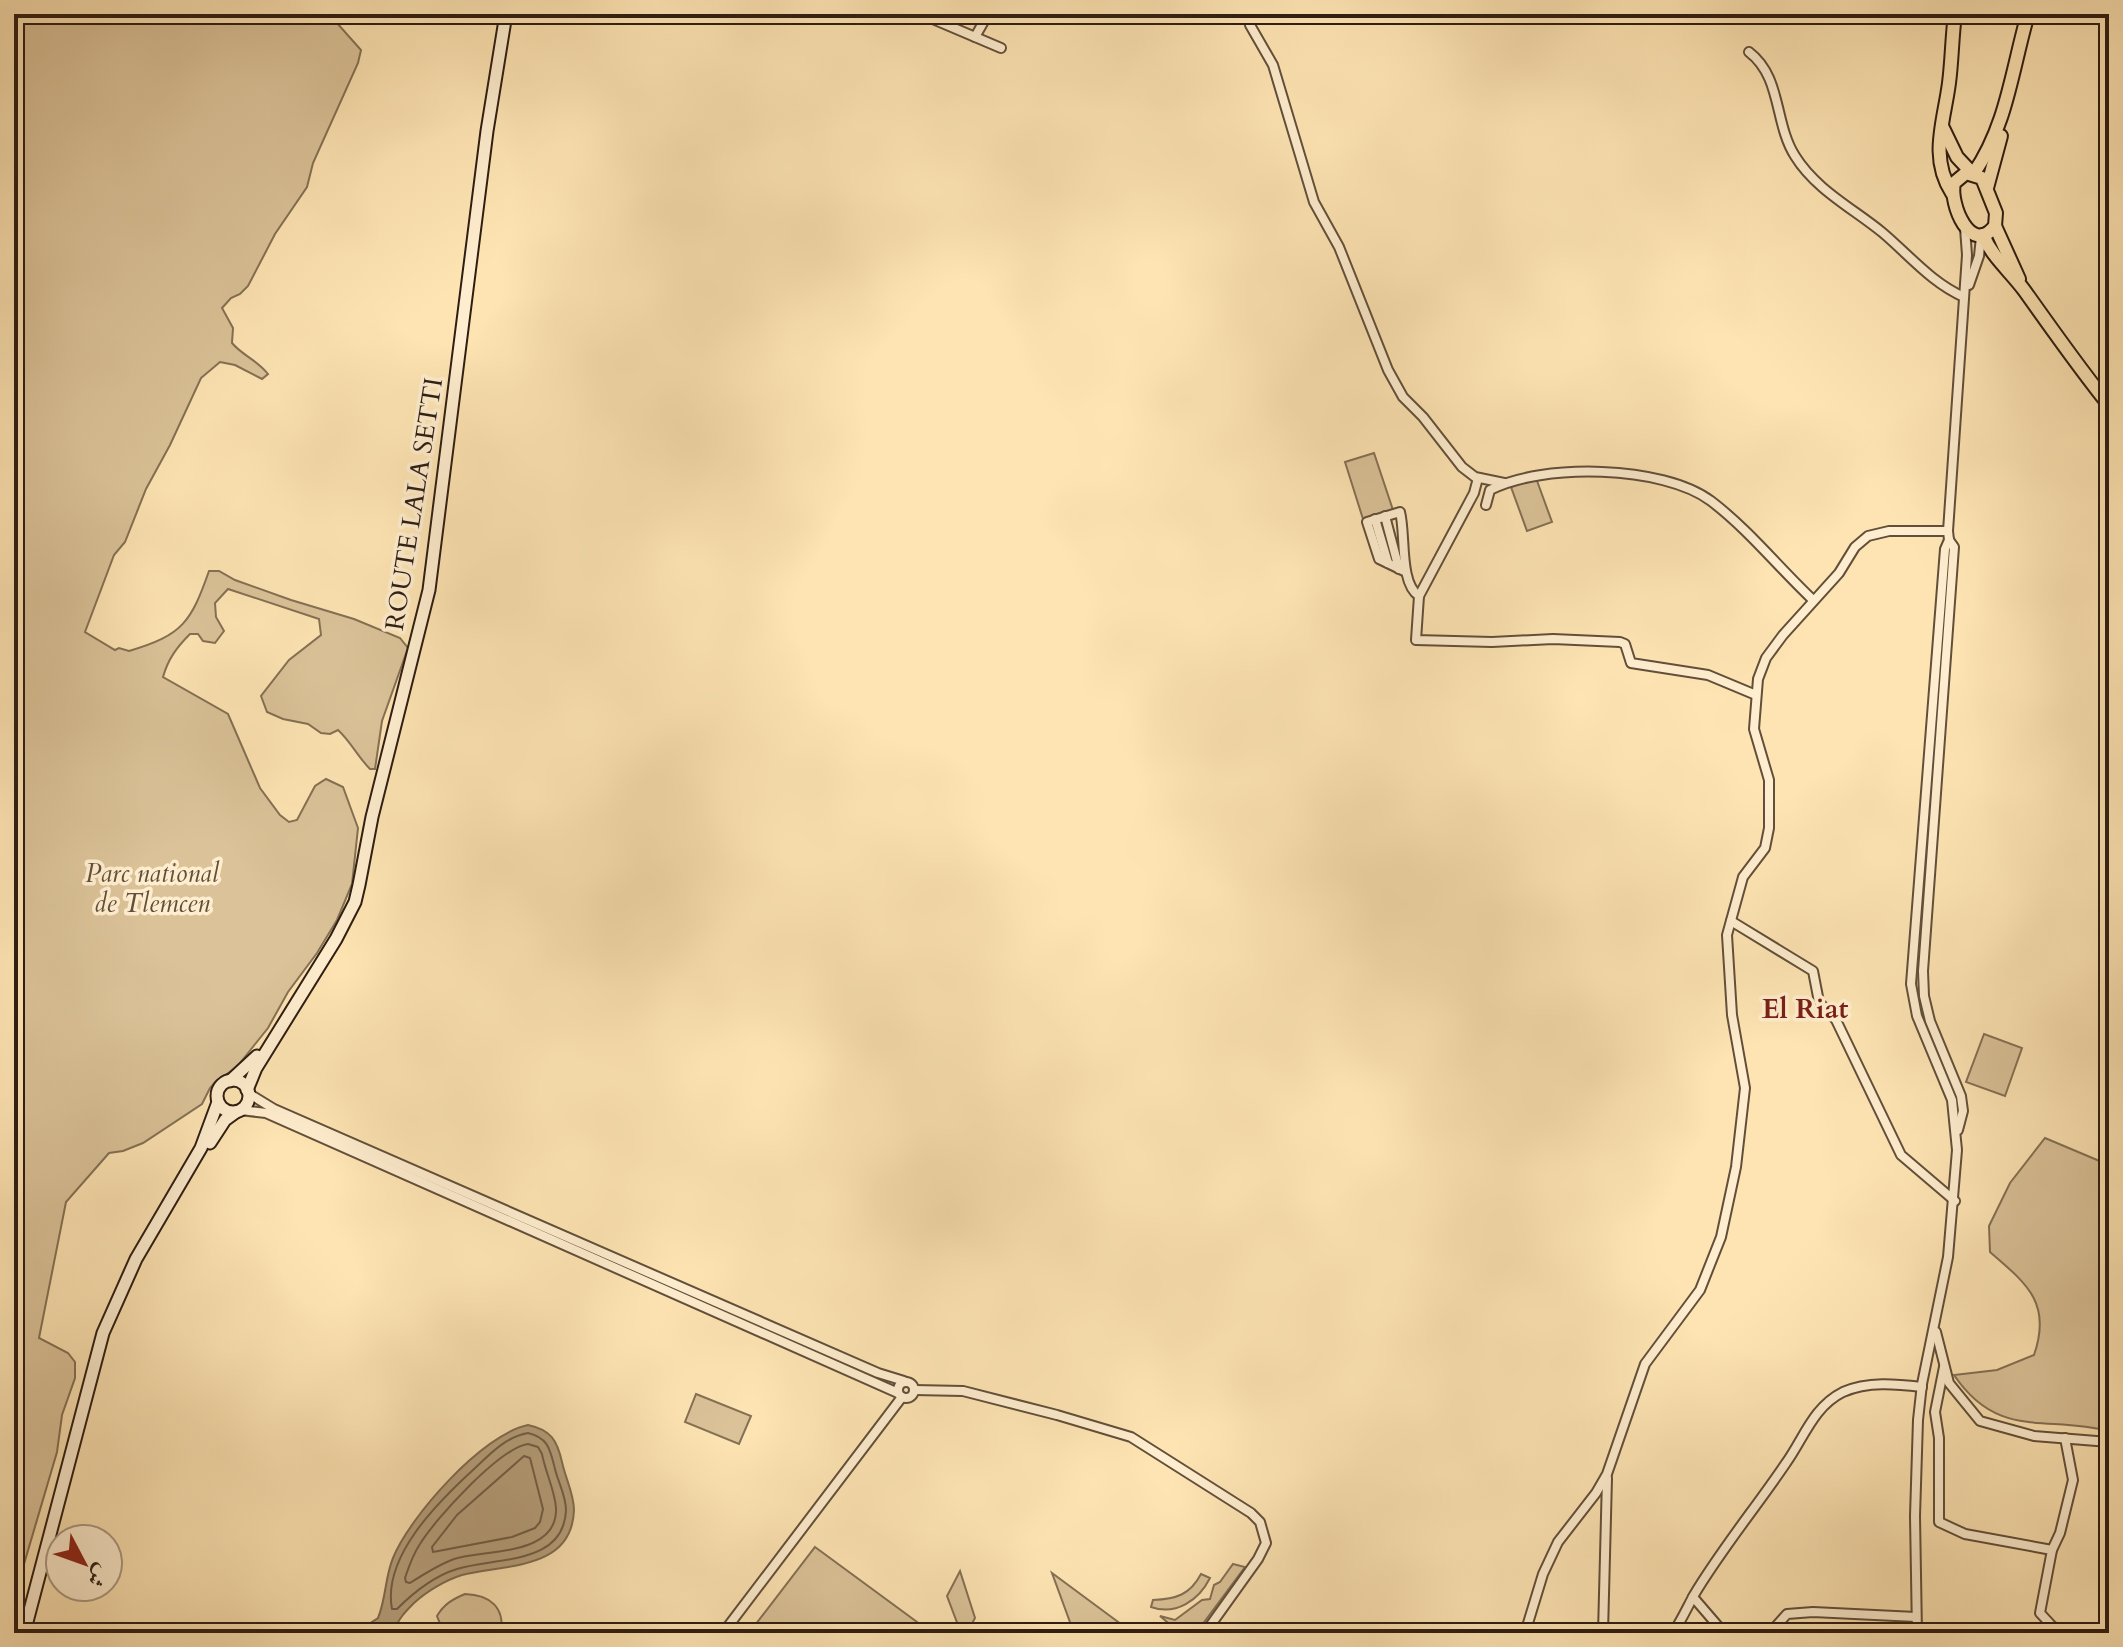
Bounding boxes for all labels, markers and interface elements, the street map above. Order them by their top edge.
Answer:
street label: ROUTE LALA SETTI [377,375,451,633]
park label: Parc national de Tlemcen [85,856,220,921]
district label: El Riat [1762,990,1848,1028]
north arrow [44,1523,124,1603]
text: ش [80,1557,117,1594]

